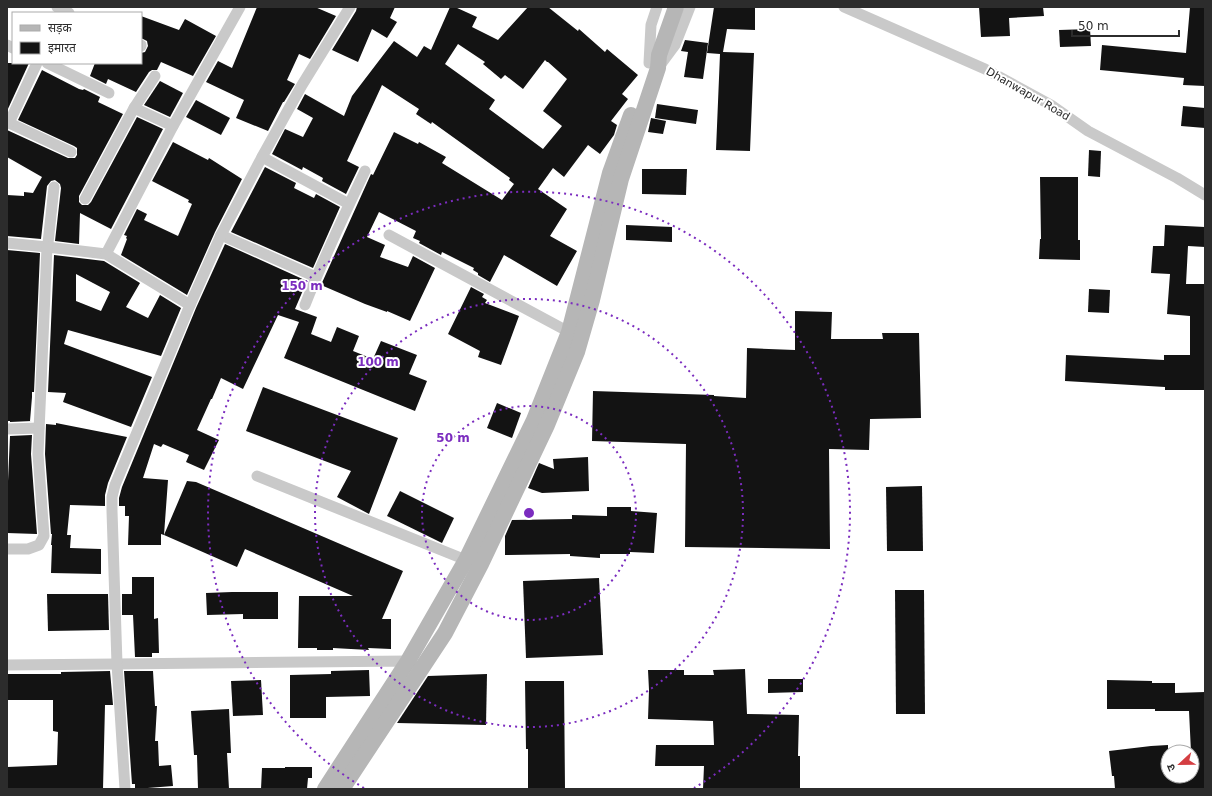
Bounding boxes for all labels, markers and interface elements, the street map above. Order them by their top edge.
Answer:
legend [12,12,142,64]
scale bar [1072,12,1179,38]
text: 50 m [1078,19,1109,33]
text: सड़क [48,21,73,35]
text: इमारत [48,41,77,55]
street label: Dhanwapur Road [984,65,1072,123]
text: 150 m [281,279,323,293]
text: 100 m [357,355,399,369]
text: 50 m [436,431,470,445]
centre of rings [522,506,536,520]
north arrow [1160,744,1200,784]
text: उ [1164,762,1178,773]

